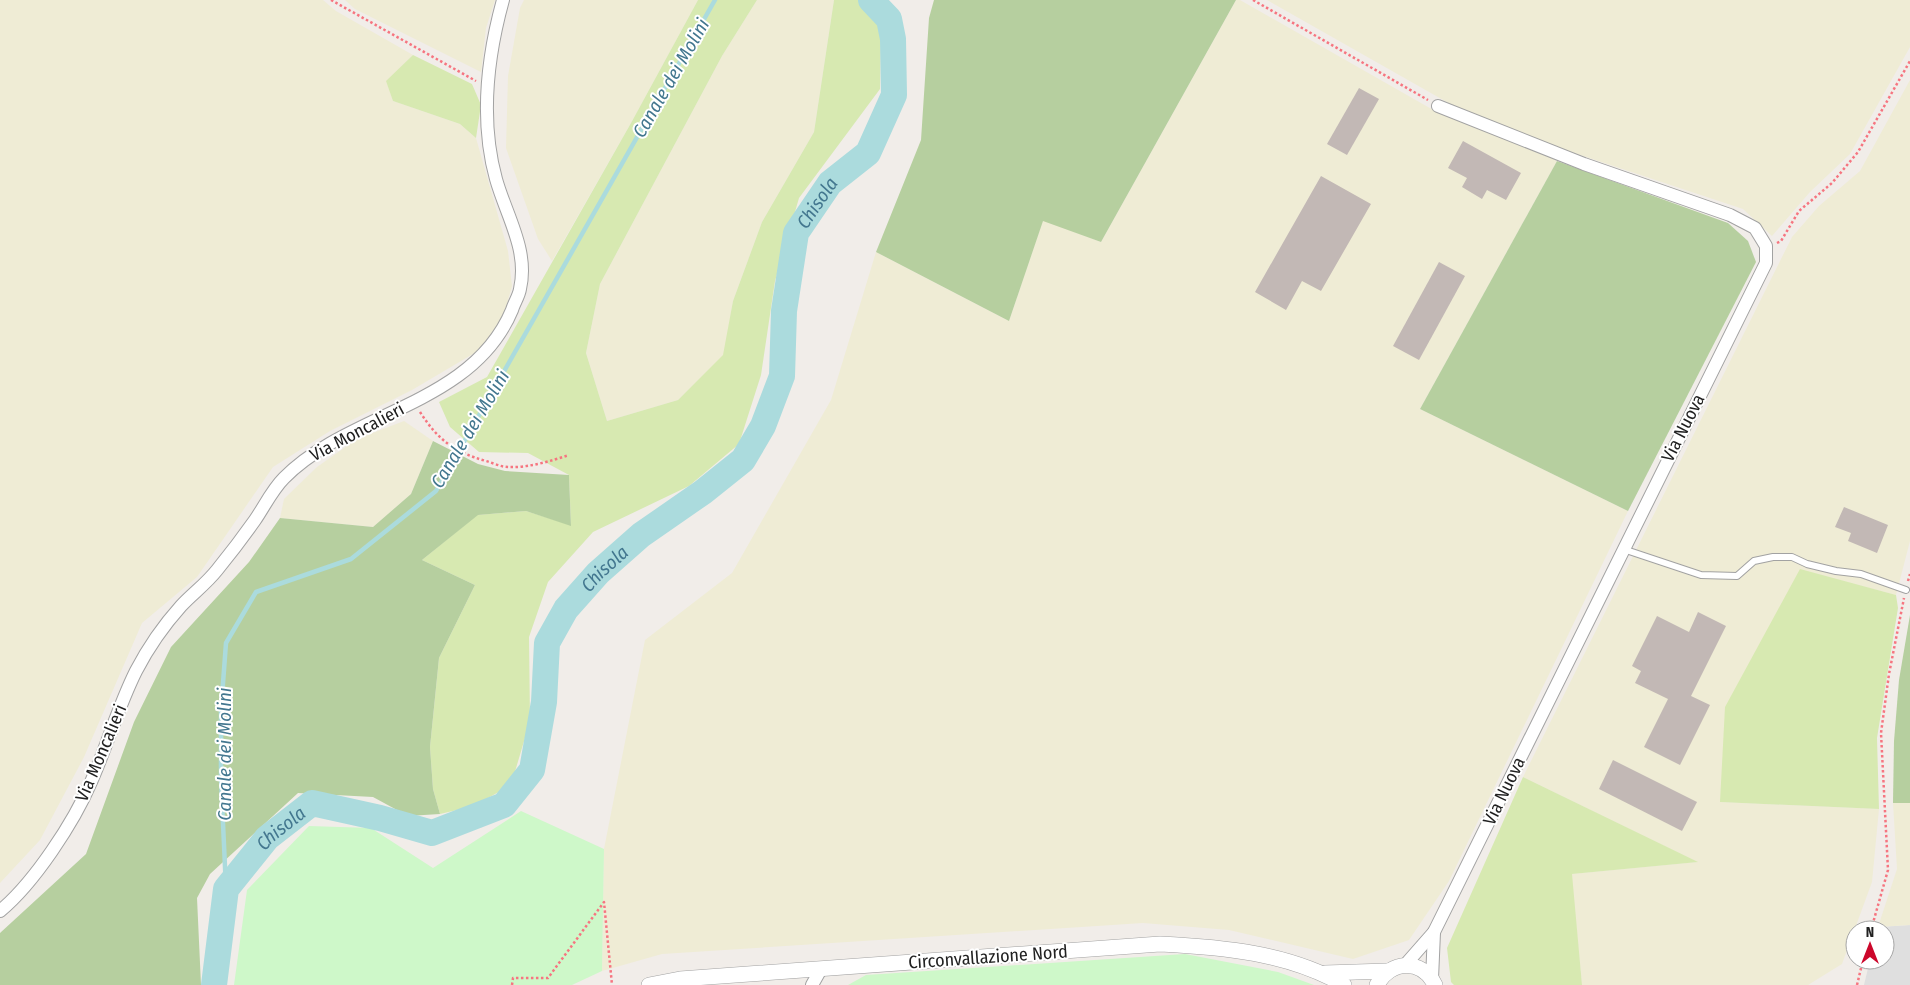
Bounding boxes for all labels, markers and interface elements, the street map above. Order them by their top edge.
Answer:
water label: Canale dei Molini [628,14,714,141]
water label: Chisola [791,173,842,233]
water label: Canale dei Molini [426,366,514,492]
street label: Via Nuova [1657,390,1709,466]
street label: Via Moncalieri [306,398,408,466]
water label: Chisola [576,540,633,596]
water label: Canale dei Molini [213,687,236,821]
street label: Via Moncalieri [71,701,131,805]
street label: Via Nuova [1478,753,1530,829]
water label: Chisola [251,801,310,854]
north arrow [1845,920,1895,970]
text: N [1866,924,1874,941]
street label: Circonvallazione Nord [908,940,1068,974]

